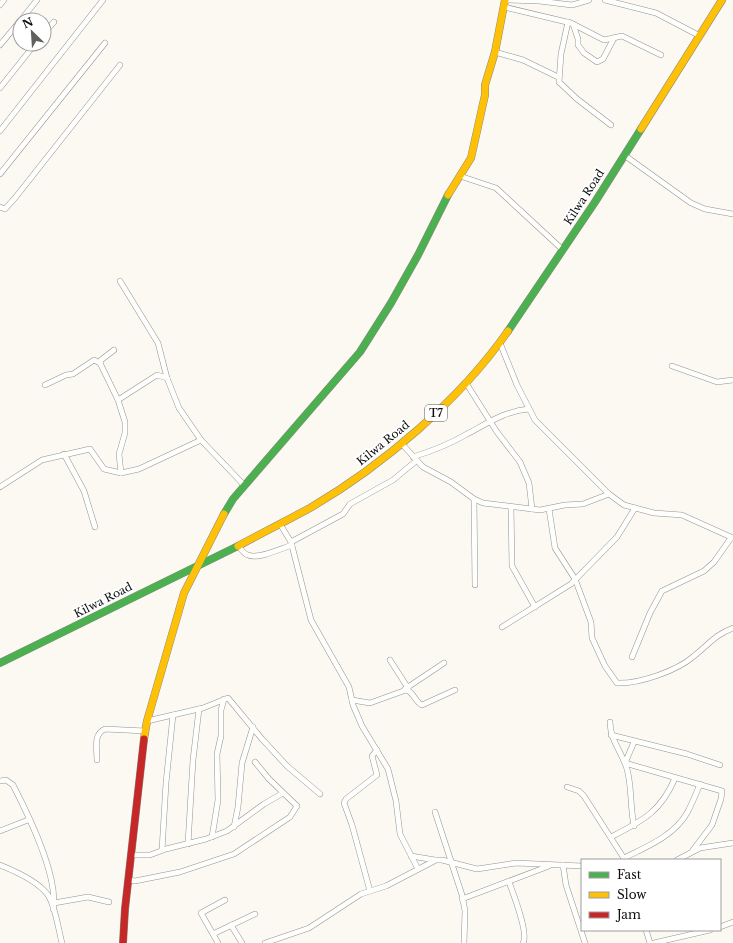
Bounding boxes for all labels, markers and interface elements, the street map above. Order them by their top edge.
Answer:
north arrow [12,12,52,52]
text: N [20,14,36,31]
street label: Kilwa Road [561,166,607,227]
road number: T7 [425,405,447,421]
street label: Kilwa Road [354,417,413,468]
street label: Kilwa Road [72,579,135,621]
legend [581,859,721,931]
text: Fast [617,867,642,882]
text: Slow [617,887,647,902]
text: Jam [615,907,641,922]

